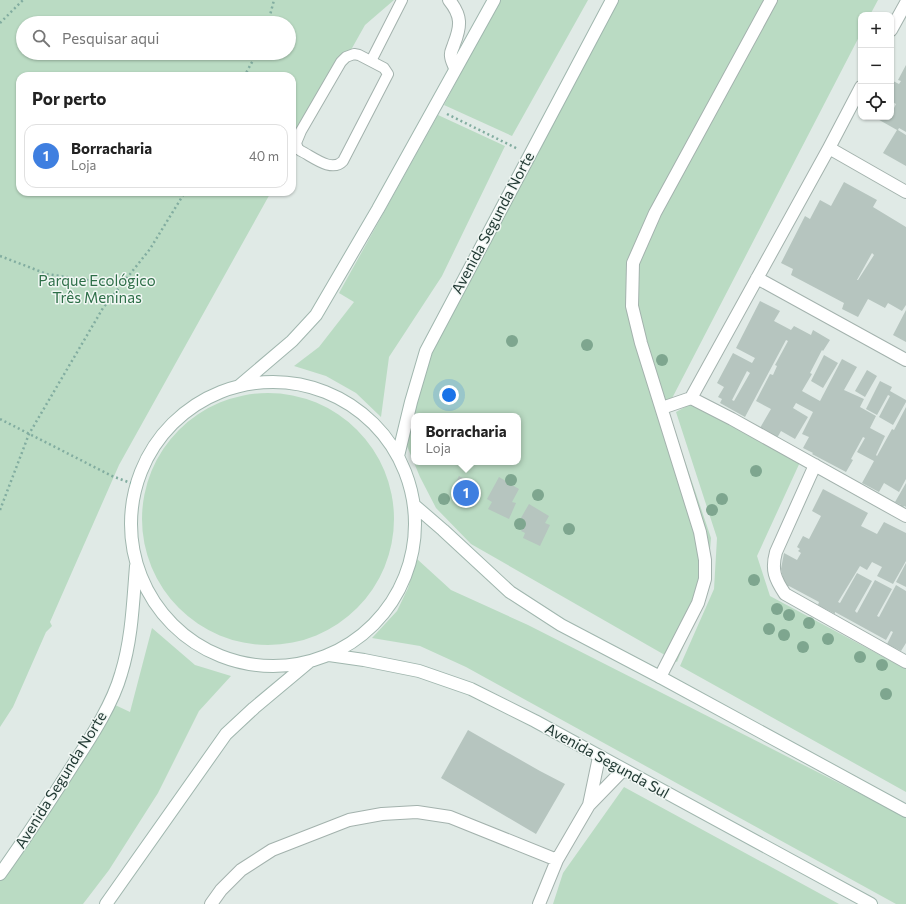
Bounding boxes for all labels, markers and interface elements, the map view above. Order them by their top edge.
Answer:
map controls [858,12,894,120]
button: + [858,12,894,48]
search box [16,16,296,60]
icon: search [30,27,52,49]
text: Pesquisar aqui [62,29,159,47]
button: − [858,48,894,84]
button: locate [858,84,894,120]
text: Por perto [32,88,107,109]
text: Borracharia [71,139,152,157]
text: 1 [43,148,49,164]
text: 40 m [249,148,279,164]
street label: Avenida Segunda Norte [447,148,537,297]
text: Loja [71,157,96,173]
park label: Parque Ecológico Três Meninas [38,271,156,306]
your location [439,385,459,405]
popup [411,413,521,465]
text: Borracharia [425,422,507,440]
text: Loja [425,440,451,456]
pin: 1 [453,478,479,508]
street label: Avenida Segunda Norte [11,707,110,851]
street label: Avenida Segunda Sul [542,719,673,802]

